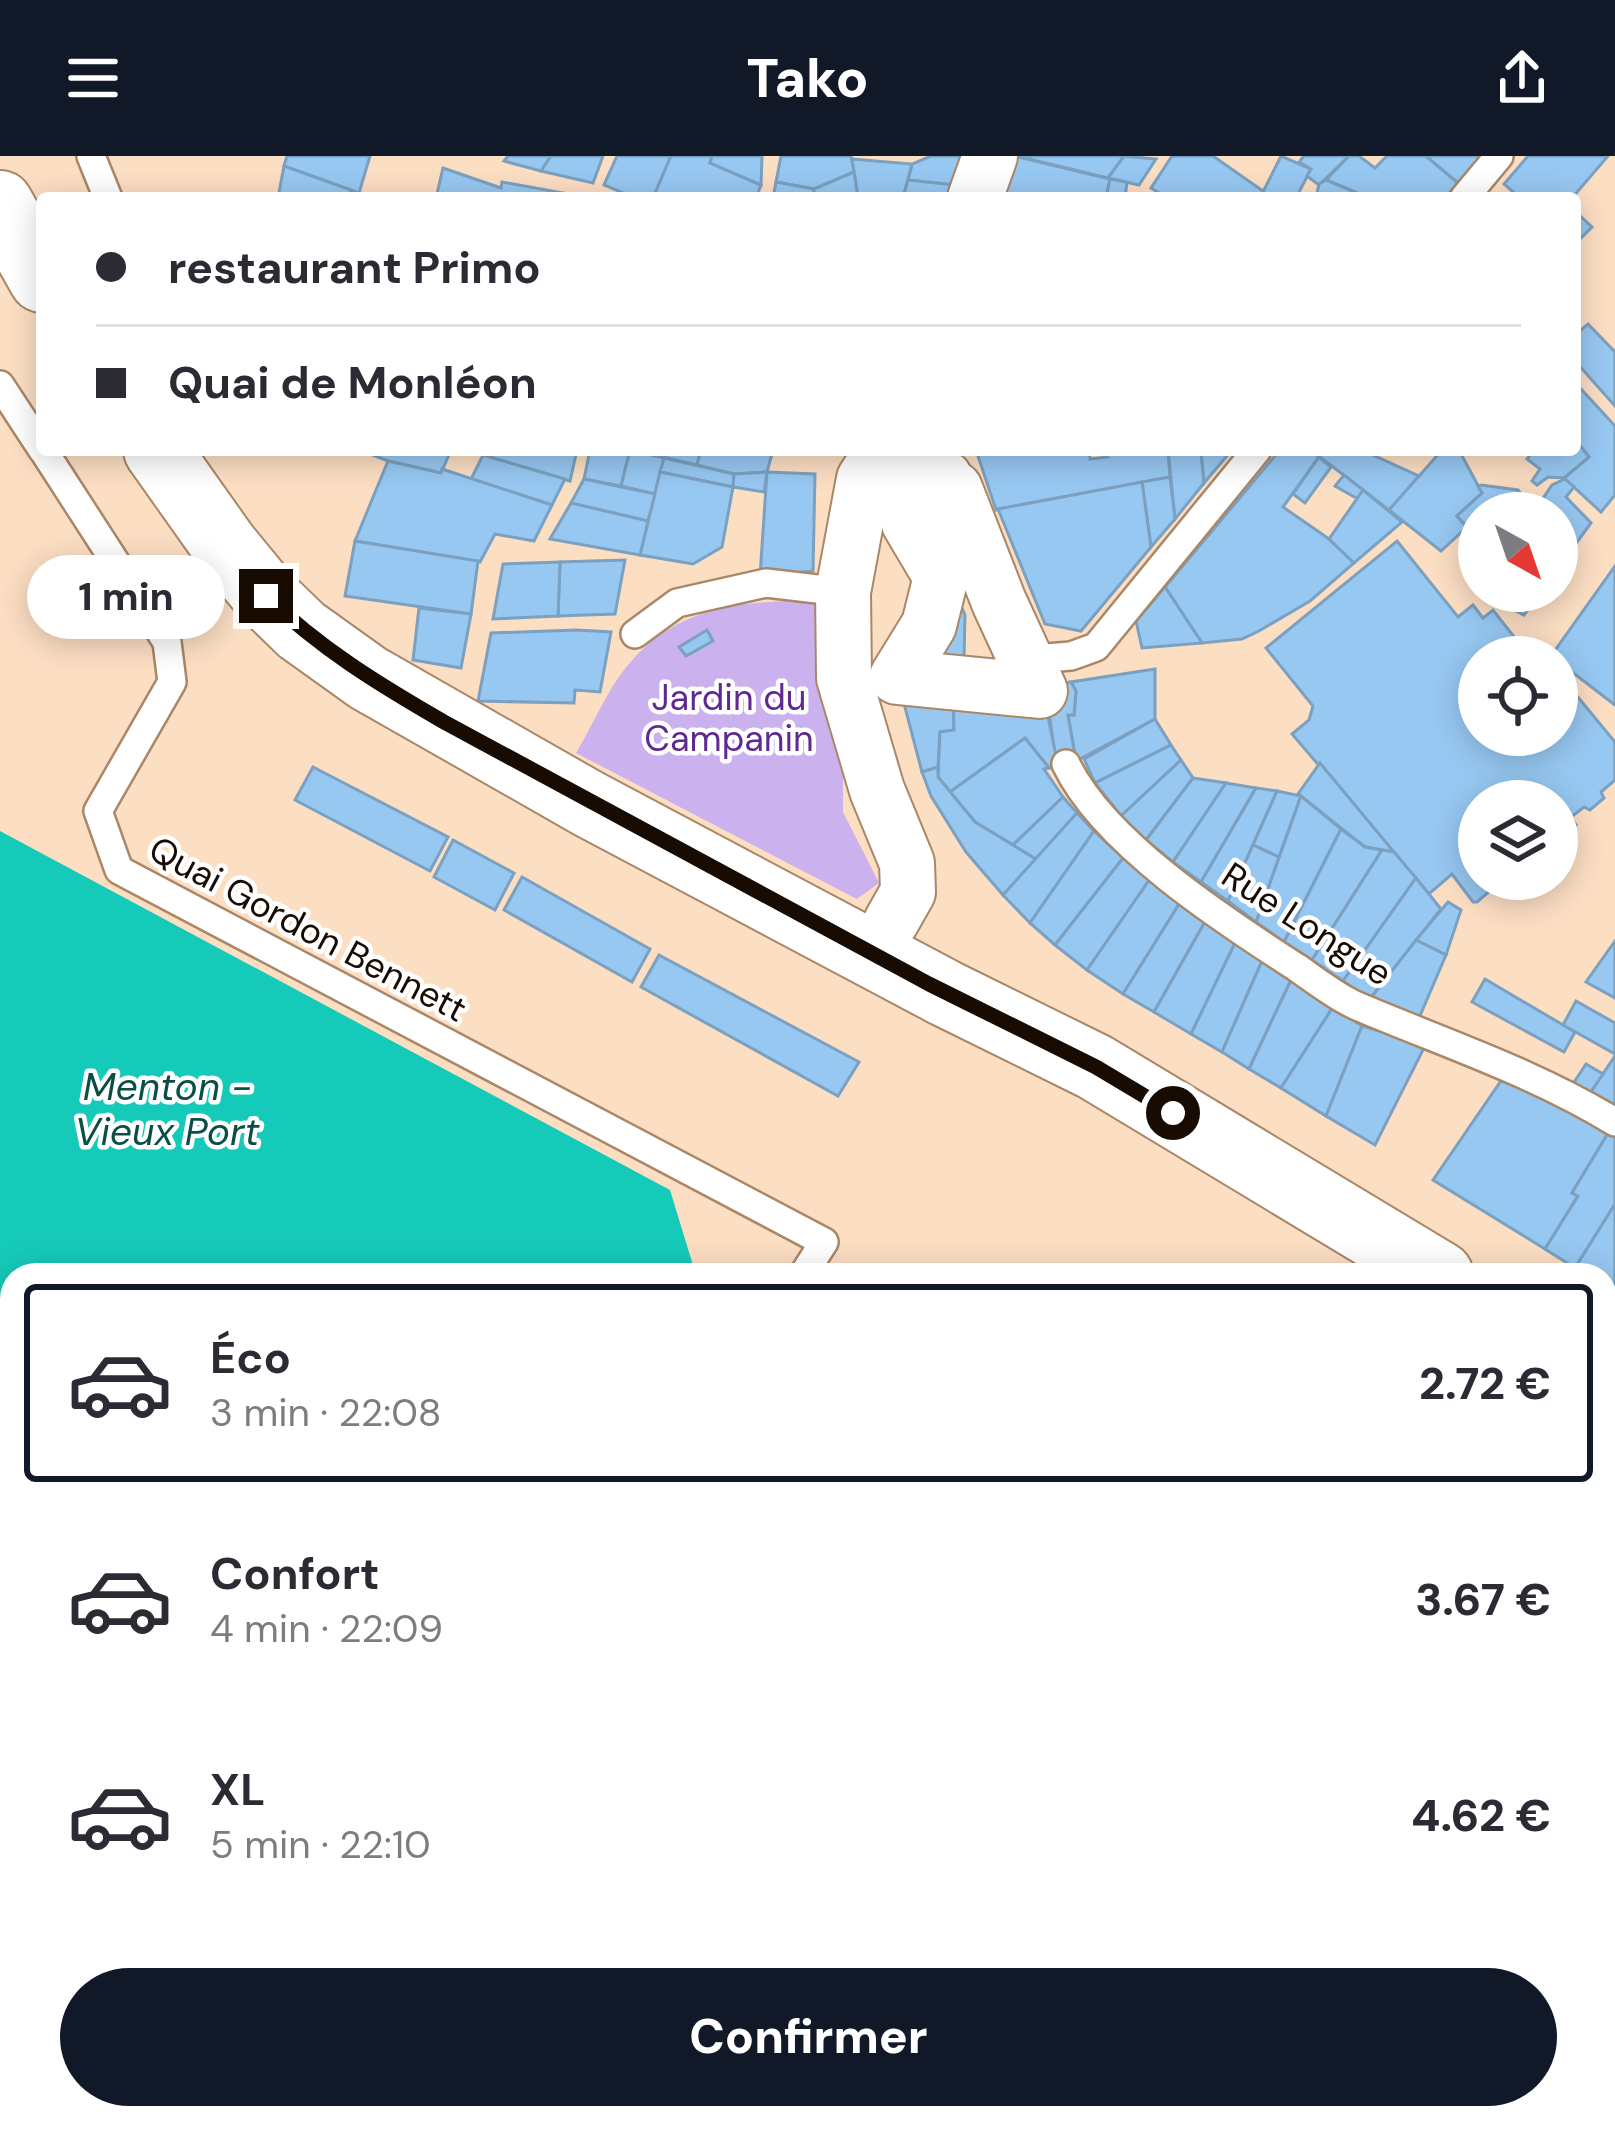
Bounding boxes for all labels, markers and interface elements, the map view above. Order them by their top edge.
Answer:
text: Tako [747,43,868,114]
icon: menu [60,45,126,111]
icon: share [1489,45,1555,111]
text: restaurant Primo [168,238,541,297]
text: Quai de Monléon [168,353,537,412]
north arrow [1458,492,1578,612]
map controls [1458,492,1578,900]
callout: 1 min [26,554,224,638]
route end [239,569,293,623]
text: 1 min [78,571,174,622]
button: locate [1458,636,1578,756]
park label: Jardin du Campanin [644,674,814,762]
button: layers [1458,780,1578,900]
street label: Quai Gordon Bennett [141,825,475,1033]
street label: Rue Longue [1213,852,1401,996]
water label: Menton - Vieux Port [74,1061,261,1157]
route start [1146,1086,1200,1140]
text: Éco [210,1328,291,1387]
icon: car [66,1329,174,1437]
text: 2.72 € [1419,1354,1551,1413]
text: 3 min · 22:08 [210,1387,442,1438]
text: Confort [210,1544,380,1603]
icon: car [66,1545,174,1653]
text: 3.67 € [1415,1570,1551,1629]
text: 4 min · 22:09 [210,1603,443,1654]
text: XL [210,1760,265,1819]
icon: car [66,1761,174,1869]
text: 4.62 € [1411,1786,1551,1845]
text: 5 min · 22:10 [210,1819,431,1870]
button: Confirmer [60,1968,1557,2106]

